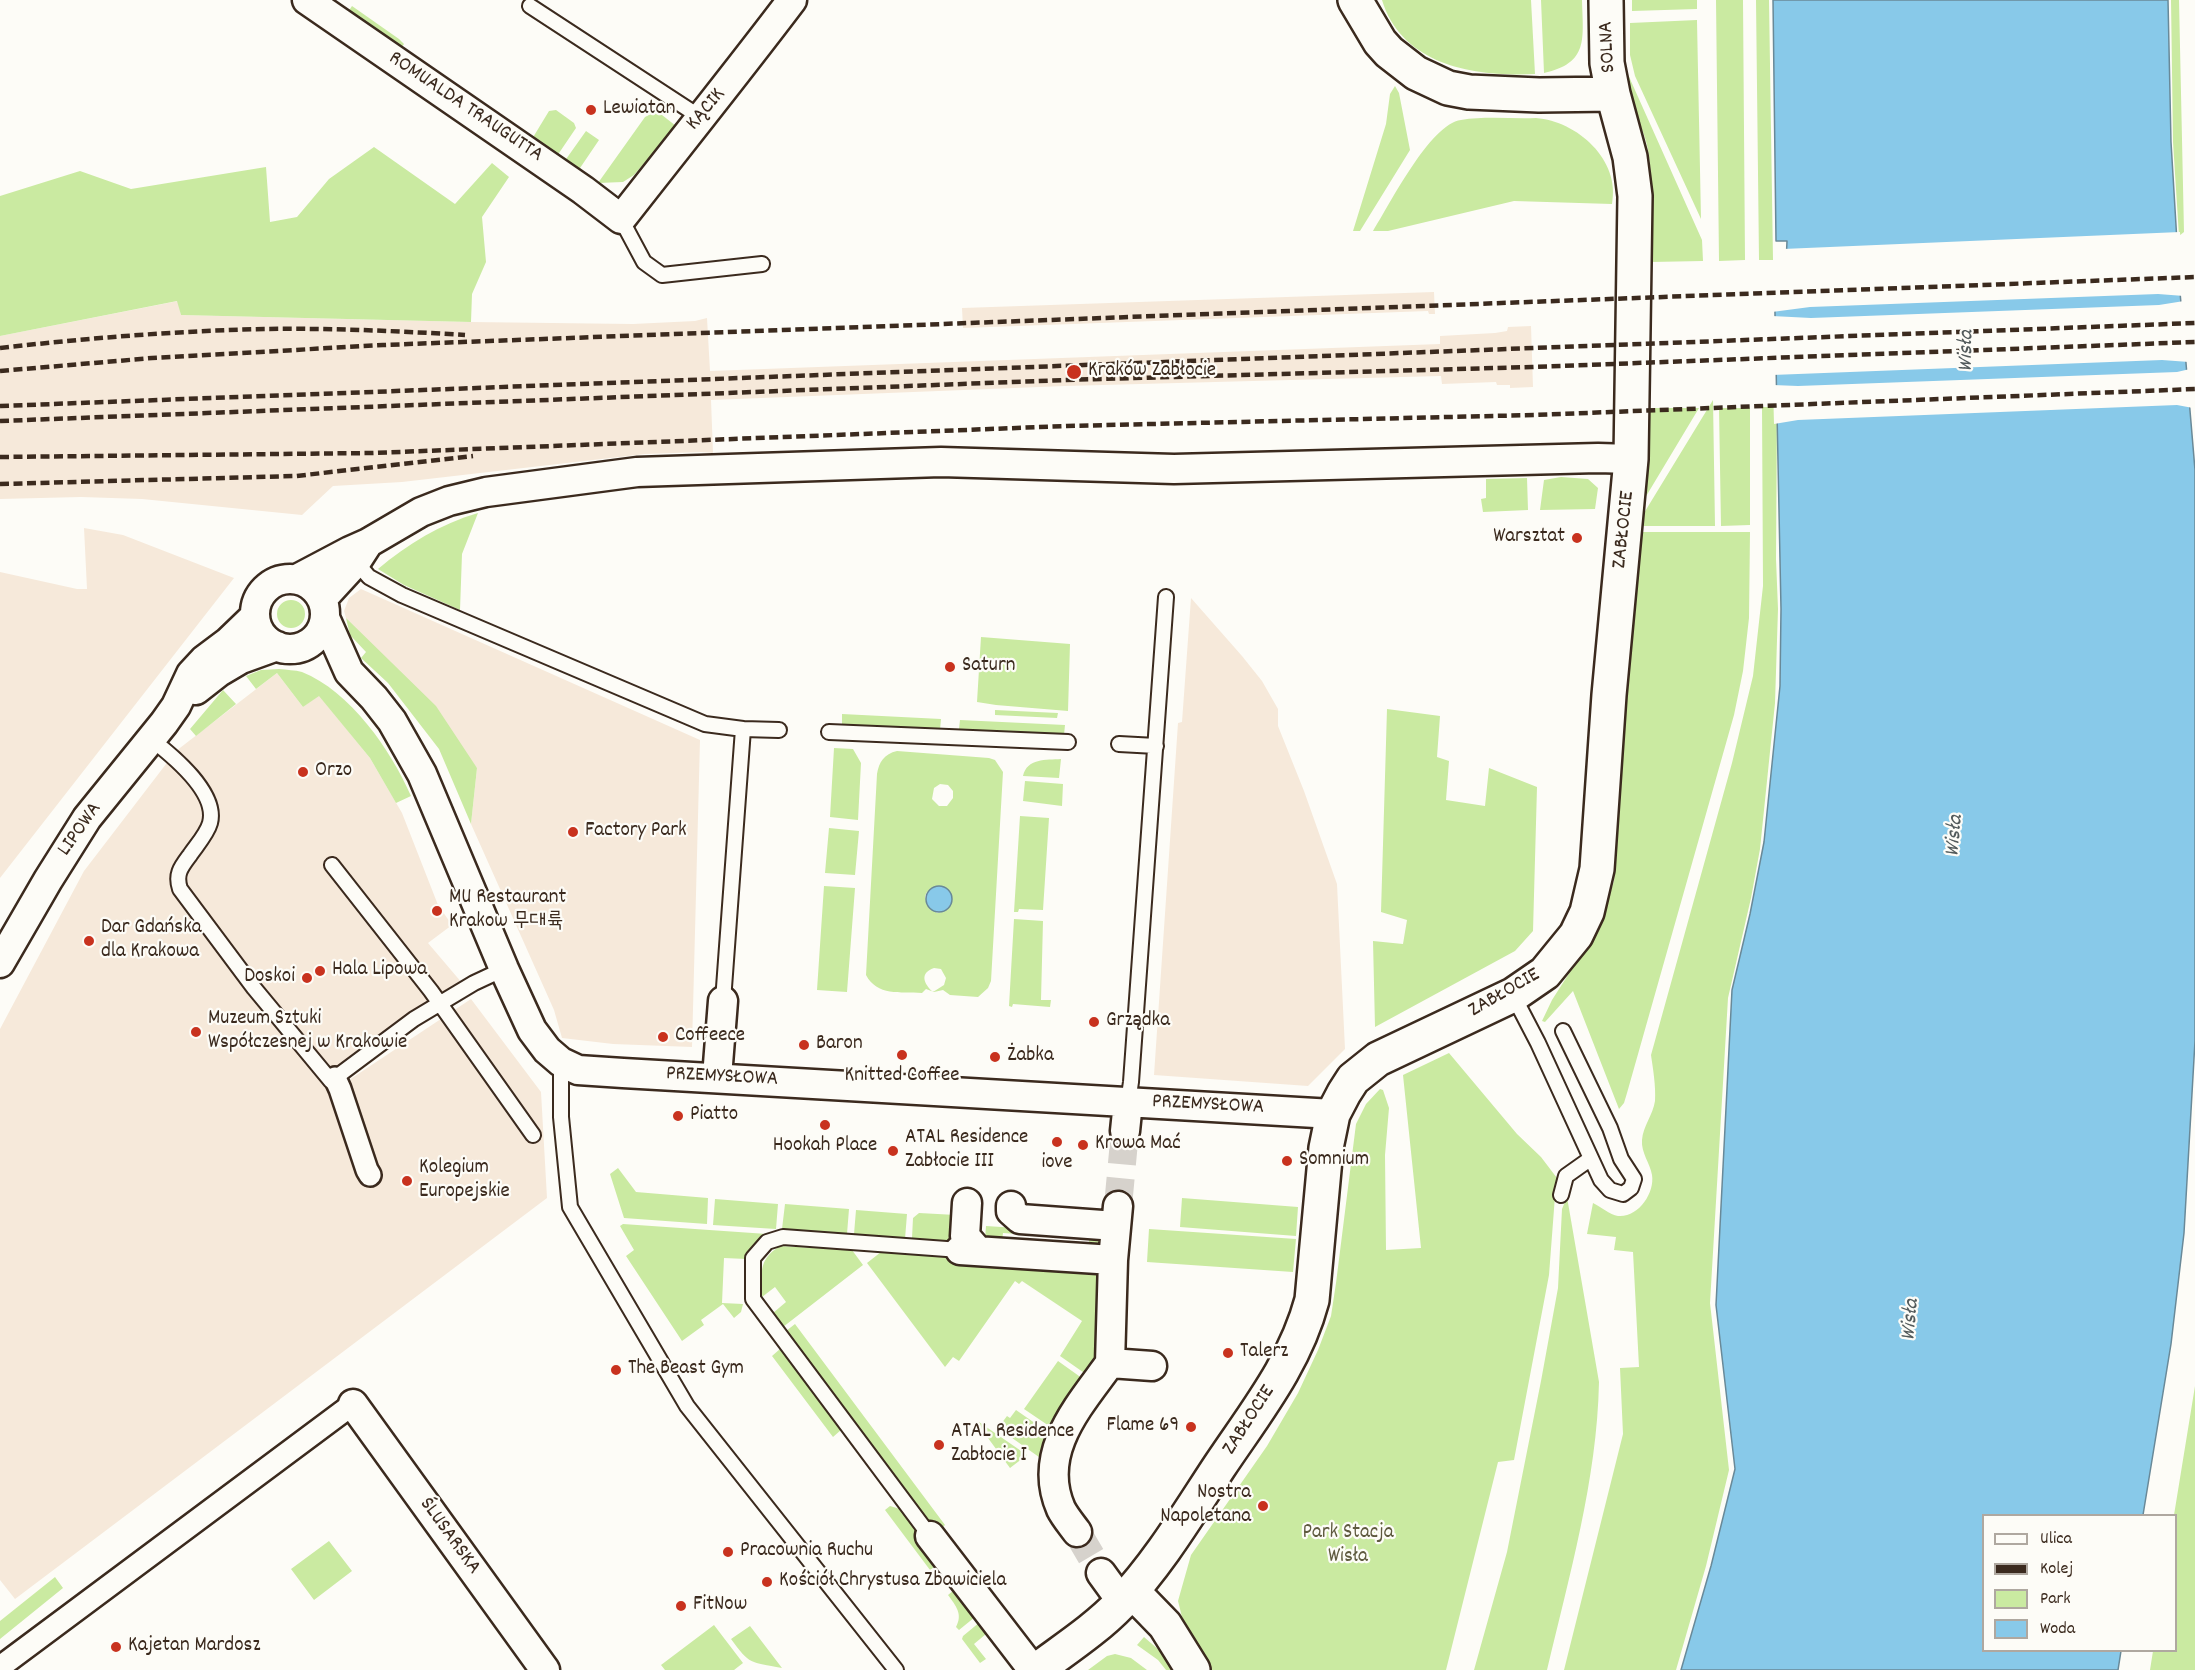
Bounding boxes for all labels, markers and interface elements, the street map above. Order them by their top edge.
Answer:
street label: SOLNA [1595,21,1623,73]
street label: ROMUALDA TRAUGUTTA [383,47,547,169]
street label: KĄCIK [682,84,732,136]
place label: Lewiatan [603,97,675,123]
marker: Lewiatan [584,103,598,117]
water label: Wisła [1954,330,1982,372]
place label: Kraków Zabłocie [1088,359,1216,385]
marker: Kraków Zabłocie [1065,363,1083,381]
street label: ZABŁOCIE [1608,490,1642,570]
place label: Warsztat [1493,525,1565,551]
marker: Warsztat [1570,531,1584,545]
place label: Saturn [962,654,1015,680]
marker: Saturn [943,660,957,674]
place label: Orzo [315,759,352,785]
marker: Orzo [296,765,310,779]
street label: LIPOWA [53,798,109,862]
water label: Wisła [1941,814,1971,858]
place label: Factory Park [585,819,687,845]
marker: Factory Park [566,825,580,839]
place label: MU Restaurant Krakow 무대륙 [449,886,566,936]
marker: MU Restaurant Krakow 무대륙 [430,904,444,918]
place label: Dar Gdańska dla Krakowa [101,916,202,966]
marker: Dar Gdańska dla Krakowa [82,934,96,948]
place label: Hala Lipowa [332,958,427,984]
marker: Hala Lipowa [313,964,327,978]
street label: ZABŁOCIE [1465,964,1545,1024]
place label: Doskoi [244,965,295,991]
marker: Doskoi [300,971,314,985]
place label: Muzeum Sztuki Współczesnej w Krakowie [208,1007,407,1057]
place label: Grządka [1106,1009,1170,1035]
marker: Grządka [1087,1015,1101,1029]
place label: Coffeece [675,1024,745,1050]
marker: Muzeum Sztuki Współczesnej w Krakowie [189,1025,203,1039]
marker: Coffeece [656,1030,670,1044]
place label: Baron [816,1032,863,1058]
marker: Baron [797,1038,811,1052]
place label: Żabka [1007,1044,1054,1070]
marker: Knitted Coffee [895,1048,909,1062]
marker: Żabka [988,1050,1002,1064]
street label: PRZEMYSŁOWA [665,1062,779,1094]
place label: Knitted Coffee [844,1064,960,1090]
street label: PRZEMYSŁOWA [1151,1090,1265,1122]
place label: Piatto [690,1103,738,1129]
marker: Piatto [671,1109,685,1123]
marker: Hookah Place [818,1118,832,1132]
place label: ATAL Residence Zabłocie III [905,1126,1028,1176]
place label: Krowa Mać [1095,1132,1181,1158]
place label: Hookah Place [773,1134,877,1160]
marker: iove [1050,1135,1064,1149]
marker: Krowa Mać [1076,1138,1090,1152]
marker: ATAL Residence Zabłocie III [886,1144,900,1158]
place label: Somnium [1299,1148,1369,1174]
place label: iove [1041,1151,1073,1177]
marker: Somnium [1280,1154,1294,1168]
place label: Kolegium Europejskie [419,1156,510,1206]
marker: Kolegium Europejskie [400,1174,414,1188]
water label: Wisła [1897,1298,1927,1342]
place label: Talerz [1240,1340,1288,1366]
marker: Talerz [1221,1346,1235,1360]
place label: The Beast Gym [628,1357,744,1383]
marker: The Beast Gym [609,1363,623,1377]
street label: ZABŁOCIE [1218,1381,1282,1461]
place label: Flame 69 [1106,1414,1179,1440]
place label: ATAL Residence Zabłocie I [951,1420,1074,1470]
marker: Flame 69 [1184,1420,1198,1434]
marker: ATAL Residence Zabłocie I [932,1438,946,1452]
place label: Nostra Napoletana [1160,1481,1251,1531]
street label: ŚLUSARSKA [413,1494,485,1580]
marker: Nostra Napoletana [1256,1499,1270,1513]
legend [1982,1514,2177,1652]
park label: Park Stacja Wisła [1302,1521,1394,1571]
text: Ulica [2040,1527,2072,1552]
place label: Pracownia Ruchu [740,1539,873,1565]
marker: Pracownia Ruchu [721,1545,735,1559]
text: Kolej [2040,1557,2073,1582]
place label: Kościół Chrystusa Zbawiciela [779,1569,1006,1595]
marker: Kościół Chrystusa Zbawiciela [760,1575,774,1589]
text: Park [2040,1587,2071,1612]
place label: FitNow [693,1593,747,1619]
marker: FitNow [674,1599,688,1613]
text: Woda [2040,1617,2075,1642]
place label: Kajetan Mardosz [128,1634,260,1660]
marker: Kajetan Mardosz [109,1640,123,1654]

